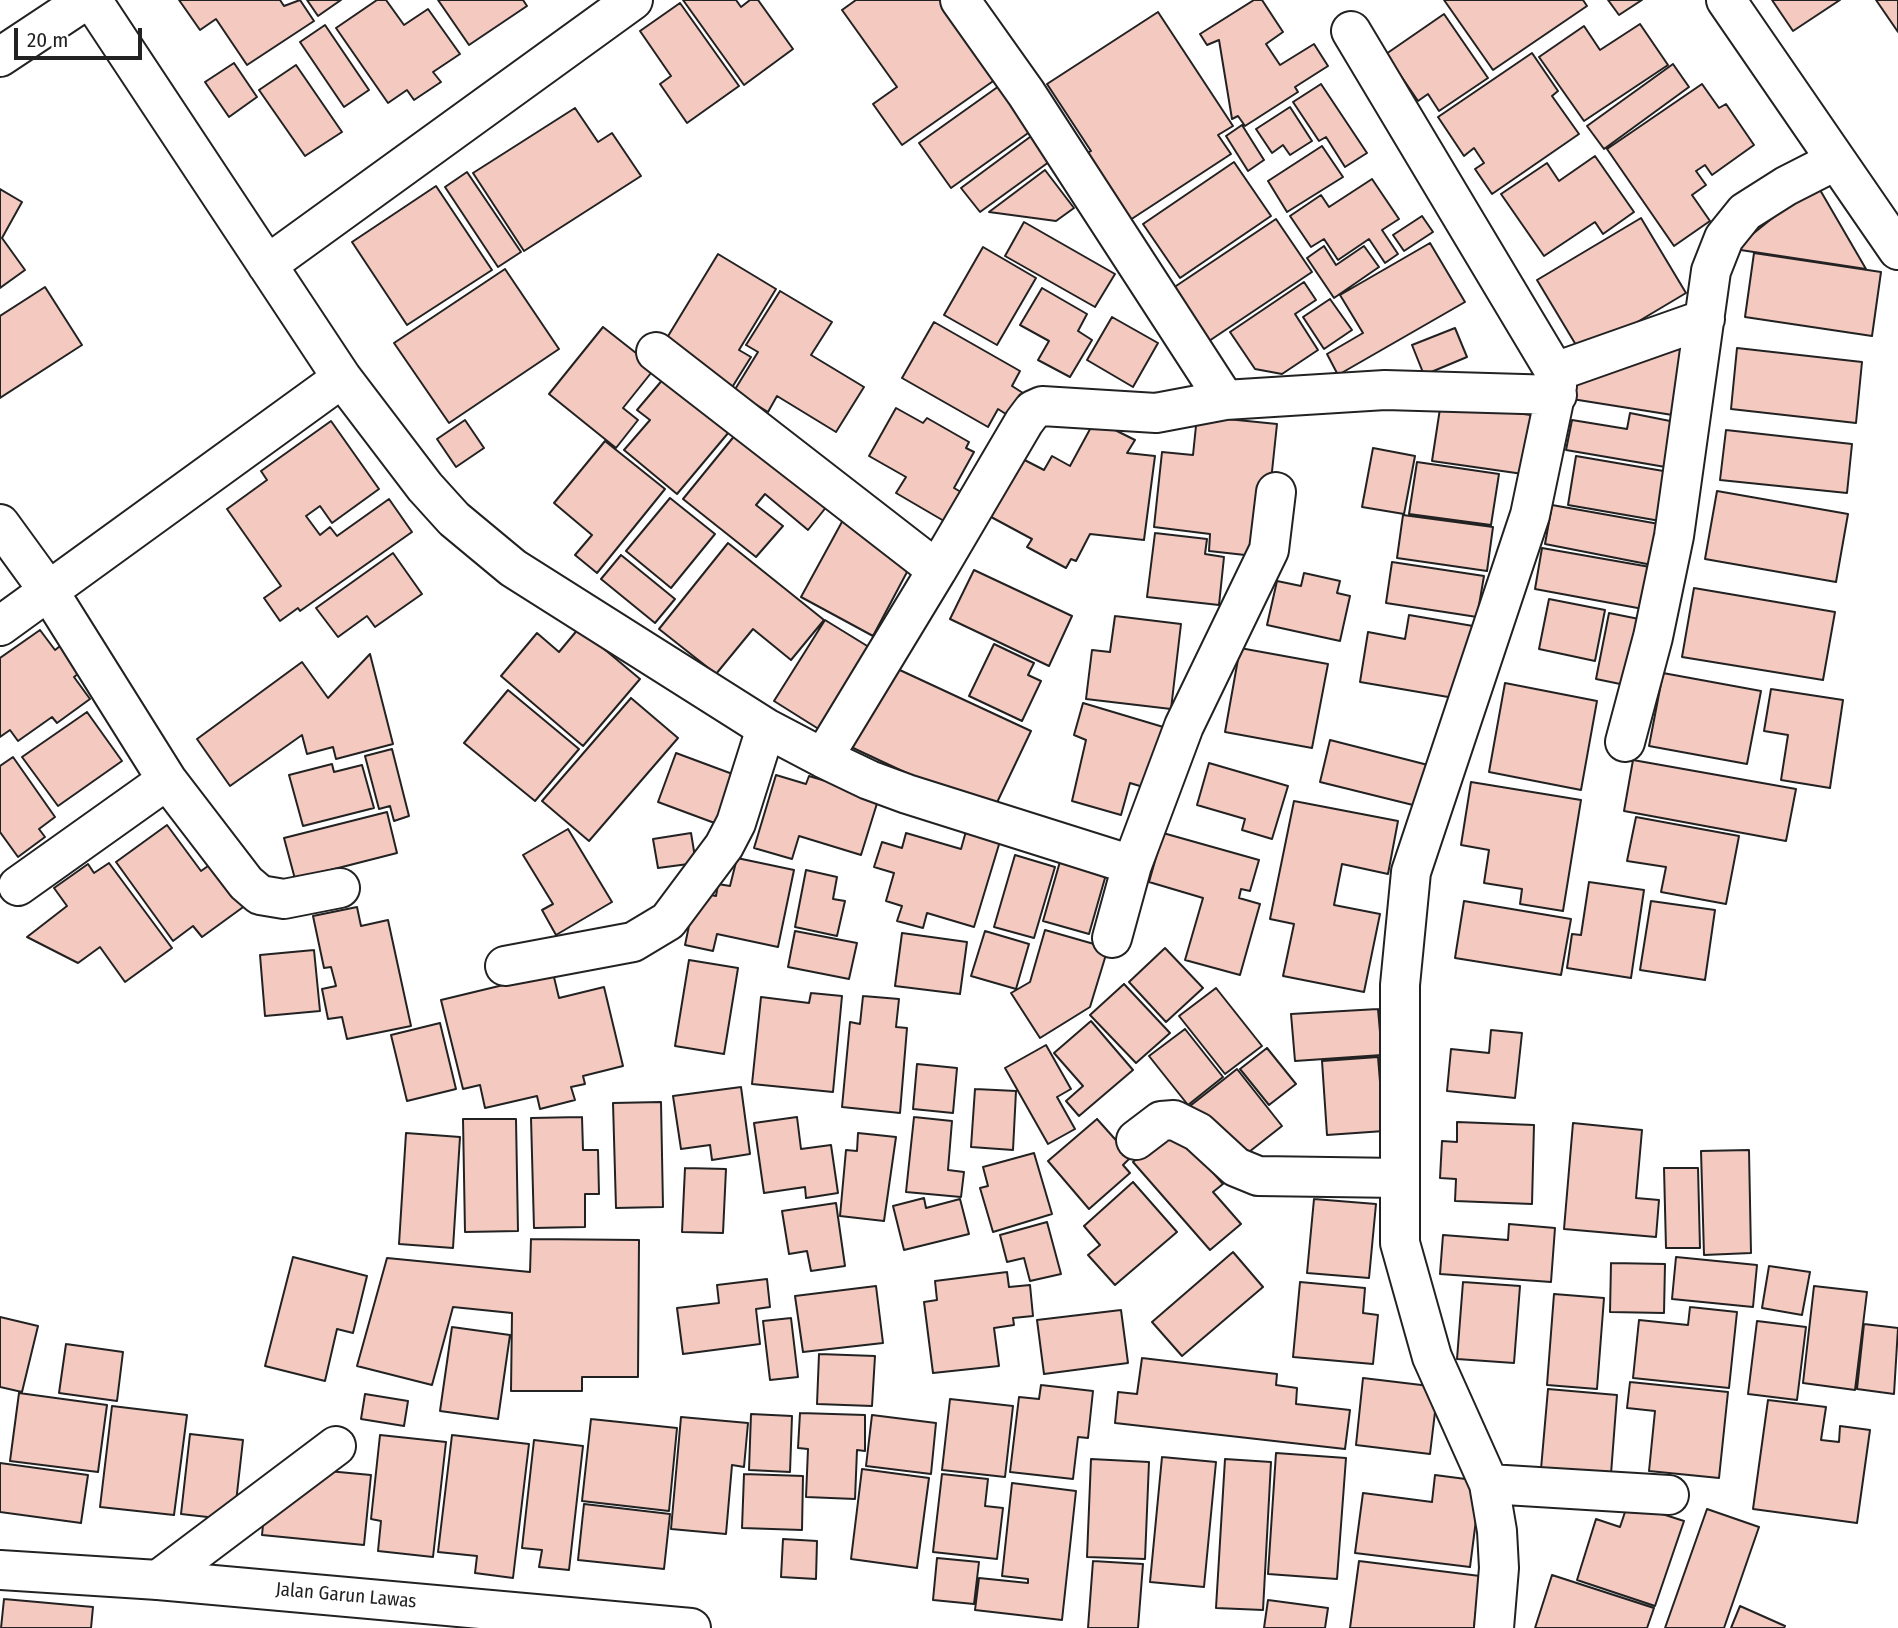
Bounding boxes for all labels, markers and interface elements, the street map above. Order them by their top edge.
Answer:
scale bar [18,14,145,58]
text: 20 m [27,27,68,53]
street label: Jalan Garun Lawas [275,1578,417,1614]

